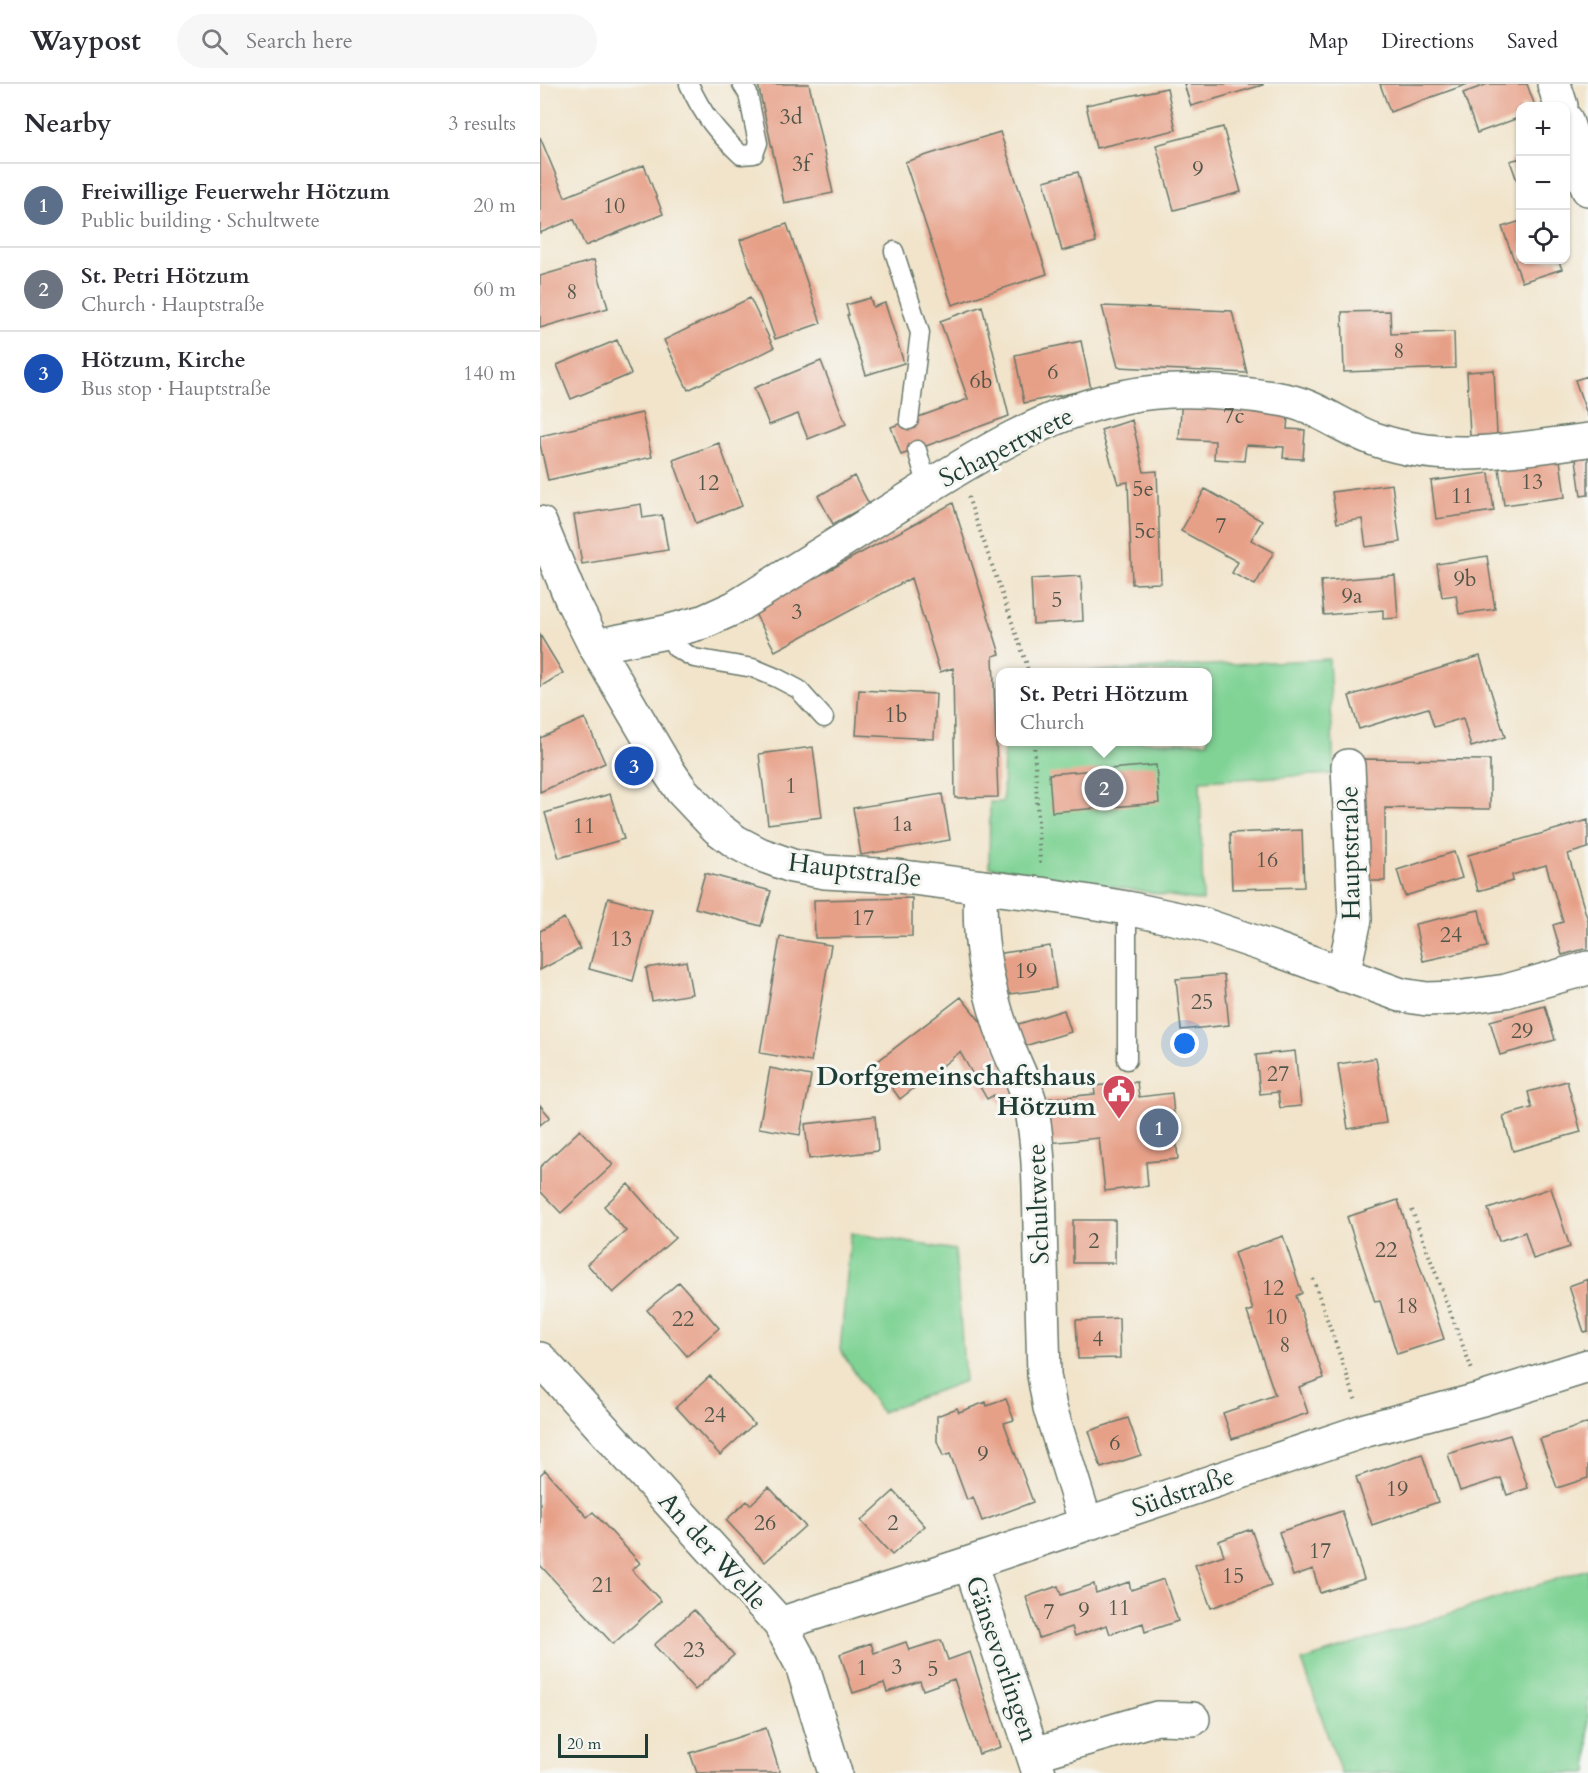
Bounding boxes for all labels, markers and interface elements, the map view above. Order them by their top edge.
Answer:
search box [177,14,597,68]
text: Waypost [30,22,141,60]
icon: search [198,25,231,58]
text: Search here [246,26,353,56]
text: Map [1308,27,1348,56]
text: Directions [1381,27,1474,56]
text: Saved [1507,27,1558,56]
house number: 3d [780,102,803,132]
map controls [1516,102,1570,264]
button: + [1516,102,1570,156]
text: Nearby [24,106,112,141]
text: 3 results [448,110,516,137]
house number: 3f [792,149,813,179]
house number: 9 [1192,154,1204,184]
button: − [1516,156,1570,210]
text: Freiwillige Feuerwehr Hötzum [81,177,390,207]
house number: 10 [603,191,625,221]
text: 1 [38,192,49,219]
text: 20 m [473,192,516,219]
text: Public building · Schultwete [81,207,320,234]
button: locate [1516,210,1570,264]
text: St. Petri Hötzum [81,261,249,291]
text: 2 [38,276,49,303]
text: 60 m [473,276,516,303]
house number: 8 [566,277,578,307]
text: Church · Hauptstraße [81,291,265,318]
house number: 8 [1393,336,1405,366]
text: Hötzum, Kirche [81,345,246,375]
house number: 6 [1047,357,1059,387]
text: 3 [38,360,49,387]
text: 140 m [463,360,516,387]
house number: 6b [969,366,993,396]
text: Bus stop · Hauptstraße [81,375,271,402]
street label: Schapertwete [933,398,1079,496]
house number: 7c [1223,401,1245,431]
house number: 13 [1521,467,1543,497]
house number: 12 [697,468,719,498]
house number: 5e [1132,474,1154,504]
house number: 11 [1451,481,1473,511]
house number: 7 [1215,511,1227,541]
house number: 5c [1134,516,1156,546]
house number: 9b [1453,564,1477,594]
house number: 9a [1342,581,1363,611]
house number: 5 [1051,585,1063,615]
house number: 3 [791,597,803,627]
popup [996,668,1212,746]
text: St. Petri Hötzum [1020,679,1188,709]
house number: 1b [884,700,908,730]
text: Church [1020,709,1084,736]
pin: 3 [614,744,653,788]
pin: 2 [1084,766,1124,810]
house number: 1 [785,771,797,801]
street label: Hauptstraße [1331,786,1369,920]
house number: 1a [892,809,913,839]
house number: 11 [573,811,595,841]
street label: Hauptstraße [786,844,924,896]
house number: 16 [1256,845,1278,875]
house number: 17 [852,903,874,933]
house number: 24 [1440,920,1462,950]
house number: 13 [610,924,632,954]
house number: 19 [1015,956,1037,986]
house number: 25 [1191,987,1213,1017]
house number: 29 [1511,1016,1533,1046]
your location [1170,1029,1199,1058]
place label: Dorfgemeinschaftshaus Hötzum [816,1059,1096,1124]
house number: 27 [1267,1059,1289,1089]
public building icon: Dorfgemeinschaftshaus Hötzum [1101,1073,1137,1120]
pin: 1 [1140,1106,1178,1150]
street label: Schultwete [1018,1143,1058,1265]
house number: 2 [1088,1226,1100,1256]
house number: 22 [1375,1235,1397,1265]
house number: 12 [1262,1273,1284,1303]
house number: 18 [1396,1291,1418,1321]
house number: 10 [1265,1302,1287,1332]
house number: 22 [672,1304,694,1334]
house number: 4 [1092,1324,1104,1354]
house number: 8 [1279,1330,1291,1360]
house number: 24 [704,1400,726,1430]
house number: 6 [1109,1428,1121,1458]
house number: 9 [977,1439,989,1469]
street label: Südstraße [1127,1458,1239,1526]
house number: 19 [1386,1474,1408,1504]
street label: An der Welle [651,1484,775,1618]
house number: 26 [754,1508,776,1538]
house number: 2 [887,1508,899,1538]
house number: 17 [1309,1536,1331,1566]
house number: 15 [1222,1561,1244,1591]
house number: 21 [592,1570,614,1600]
street label: Gänsevorlingen [957,1571,1047,1747]
house number: 11 [1108,1593,1130,1623]
house number: 9 [1078,1595,1090,1625]
house number: 7 [1043,1597,1055,1627]
house number: 23 [683,1635,705,1665]
house number: 3 [891,1652,903,1682]
house number: 1 [856,1653,868,1683]
house number: 5 [927,1654,939,1684]
scale bar [558,1731,648,1758]
text: 20 m [567,1733,601,1755]

